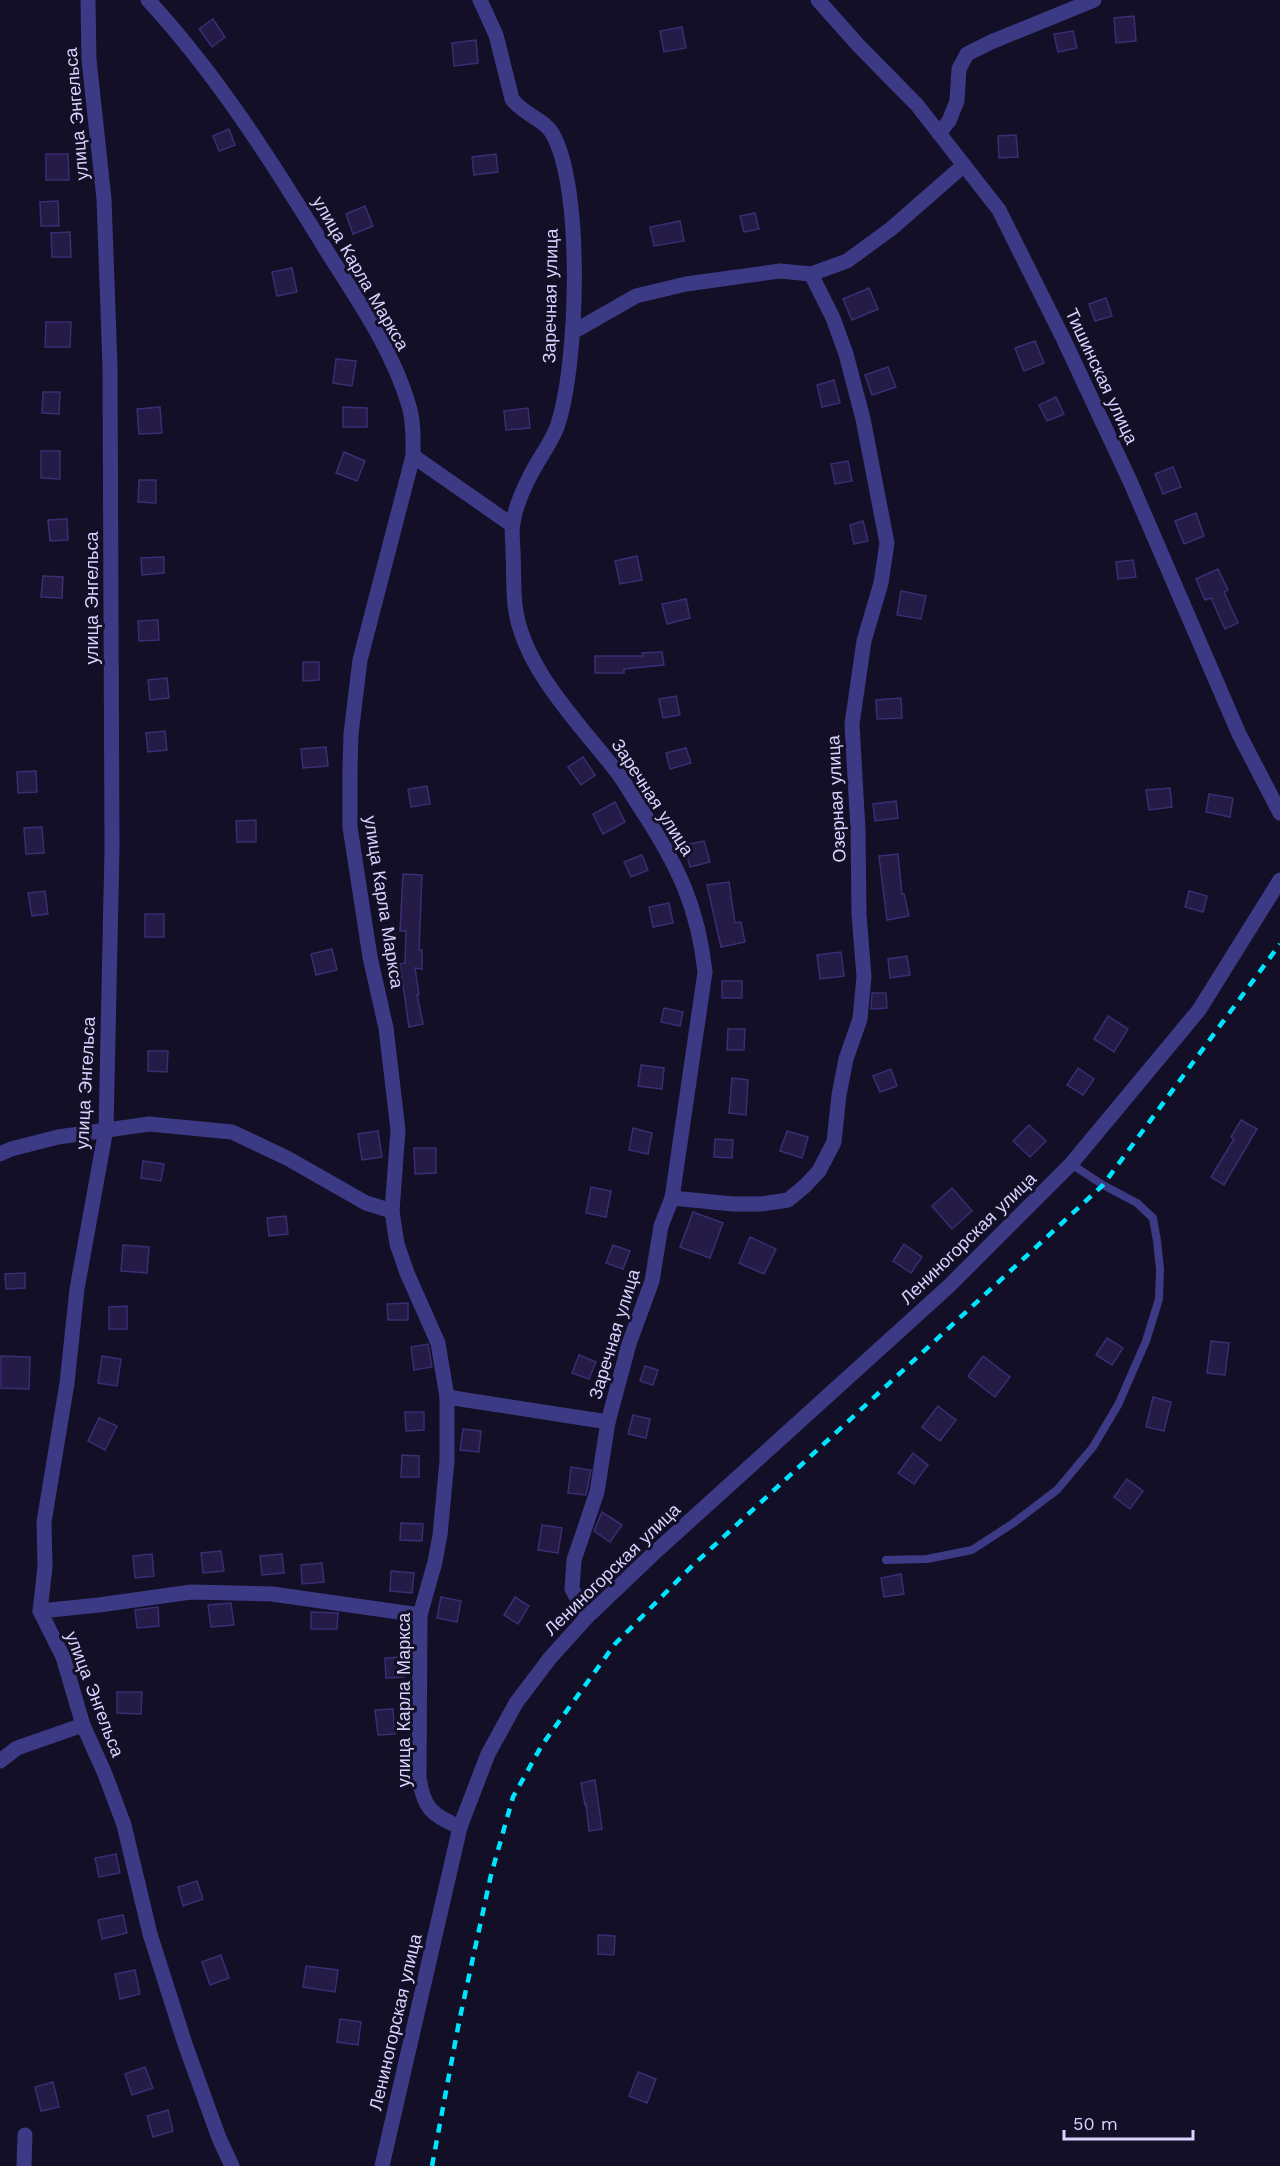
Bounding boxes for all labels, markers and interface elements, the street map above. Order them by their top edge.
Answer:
street label: улица Энгельса [60,46,92,181]
street label: улица Карла Маркса [308,192,414,355]
street label: Заречная улица [538,227,562,364]
street label: Тишинская улица [1061,305,1143,448]
street label: улица Энгельса [81,531,102,664]
street label: Озерная улица [822,734,850,863]
street label: Заречная улица [607,735,699,860]
street label: улица Карла Маркса [360,814,408,991]
street label: улица Энгельса [71,1015,99,1150]
street label: Лениногорская улица [896,1167,1041,1308]
street label: Заречная улица [584,1265,644,1402]
street label: Лениногорская улица [540,1498,685,1639]
street label: улица Карла Маркса [393,1612,414,1787]
street label: улица Энгельса [61,1628,129,1761]
street label: Лениногорская улица [364,1931,426,2112]
scale bar [1064,2103,1193,2141]
text: 50 m [1073,2113,1118,2134]

